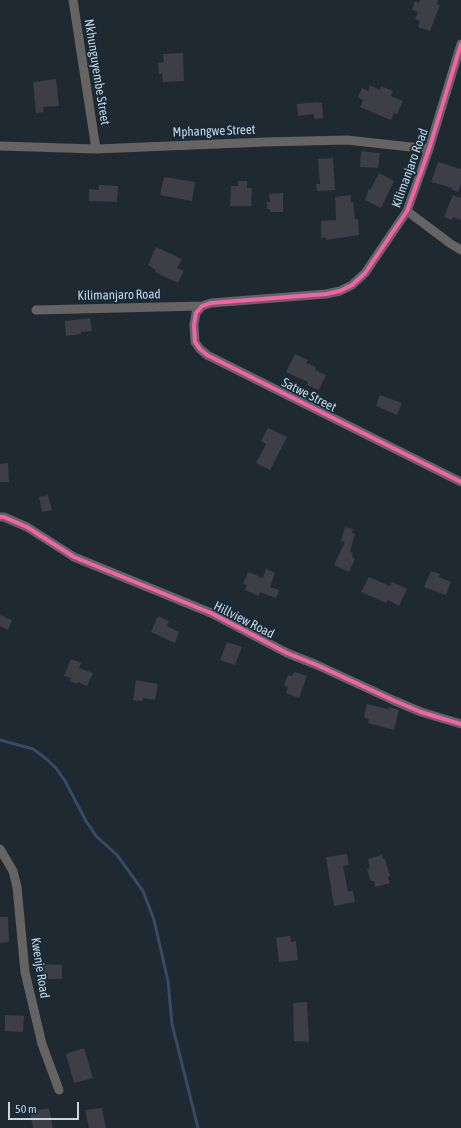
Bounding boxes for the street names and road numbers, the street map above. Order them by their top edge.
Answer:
street label: Nkhunguyembe Street [81,18,113,126]
street label: Mphangwe Street [172,122,256,140]
street label: Kilimanjaro Road [388,126,432,210]
street label: Kilimanjaro Road [77,286,161,304]
street label: Satwe Street [279,375,339,415]
street label: Hillview Road [211,598,277,642]
street label: Kwenje Road [28,937,52,999]

